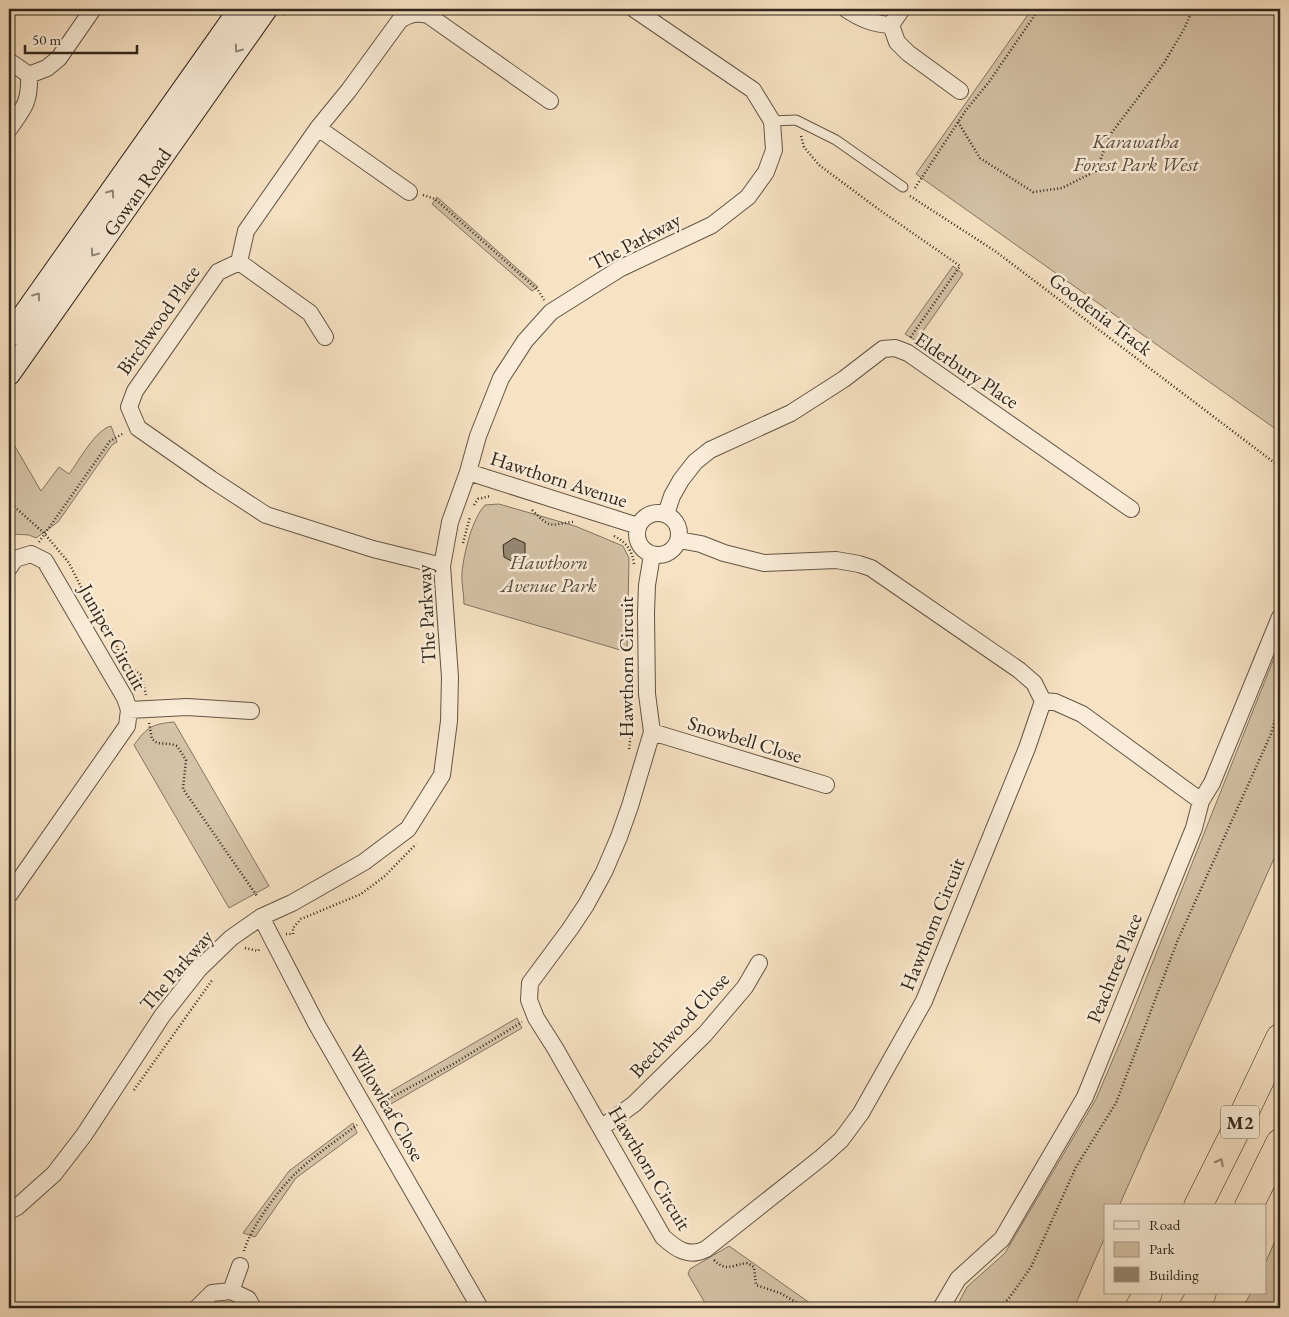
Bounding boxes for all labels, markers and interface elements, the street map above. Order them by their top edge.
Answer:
scale bar [25,22,138,54]
text: 50 m [32,30,61,49]
one-way arrow [235,43,244,52]
park label: Karawatha Forest Park West [1072,128,1200,177]
street label: Gowan Road [97,142,177,241]
one-way arrow [105,190,113,199]
street label: The Parkway [585,206,685,276]
one-way arrow [91,247,100,257]
street label: Birchwood Place [111,260,205,380]
street label: Goodenia Track [1044,267,1159,362]
one-way arrow [31,293,40,302]
street label: Elderbury Place [910,326,1024,415]
street label: Hawthorn Avenue [487,445,631,513]
park label: Hawthorn Avenue Park [499,549,597,598]
street label: The Parkway [410,563,442,664]
street label: Juniper Circuit [72,578,153,695]
street label: Hawthorn Circuit [613,596,639,737]
street label: Snowbell Close [685,709,805,769]
street label: Hawthorn Circuit [894,853,971,994]
street label: Peachtree Place [1080,909,1148,1027]
street label: The Parkway [134,924,219,1016]
street label: Beechwood Close [623,967,735,1083]
street label: Willowleaf Close [343,1040,431,1166]
street label: Hawthorn Circuit [603,1101,698,1236]
road number: M2 [1221,1106,1259,1138]
one-way arrow [1214,1159,1224,1168]
legend [1104,1204,1266,1294]
text: Road [1149,1215,1181,1234]
text: Park [1149,1239,1176,1258]
text: Building [1149,1265,1199,1284]

